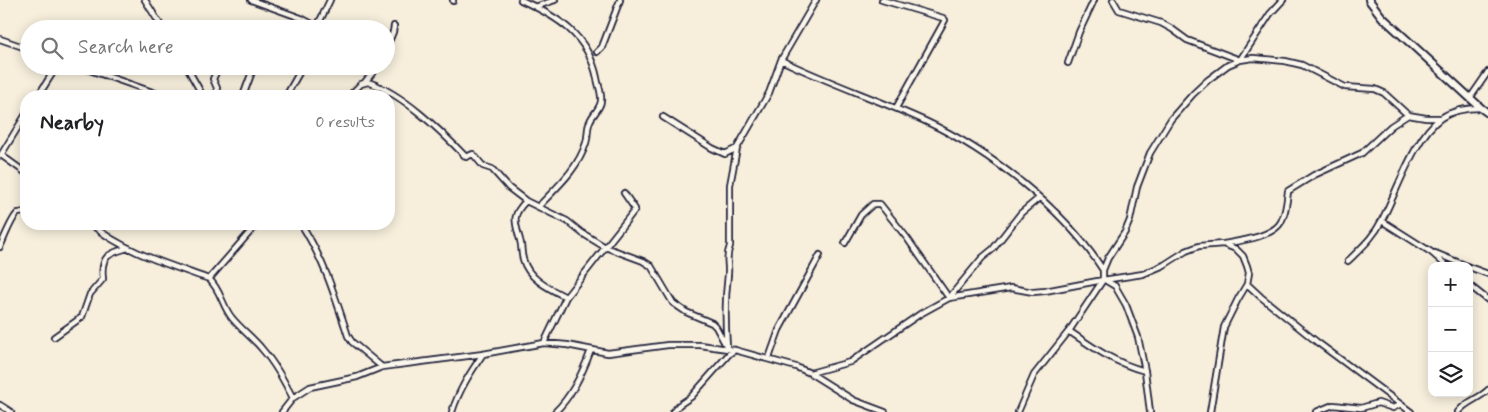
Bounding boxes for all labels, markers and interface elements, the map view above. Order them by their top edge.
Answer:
search box [20,20,395,75]
icon: search [38,34,66,62]
text: Search here [78,35,174,60]
text: Nearby [40,109,104,137]
text: 0 results [315,112,375,133]
map controls [1428,262,1473,397]
button: + [1428,262,1473,307]
button: − [1428,307,1473,352]
button: layers [1428,352,1473,397]

